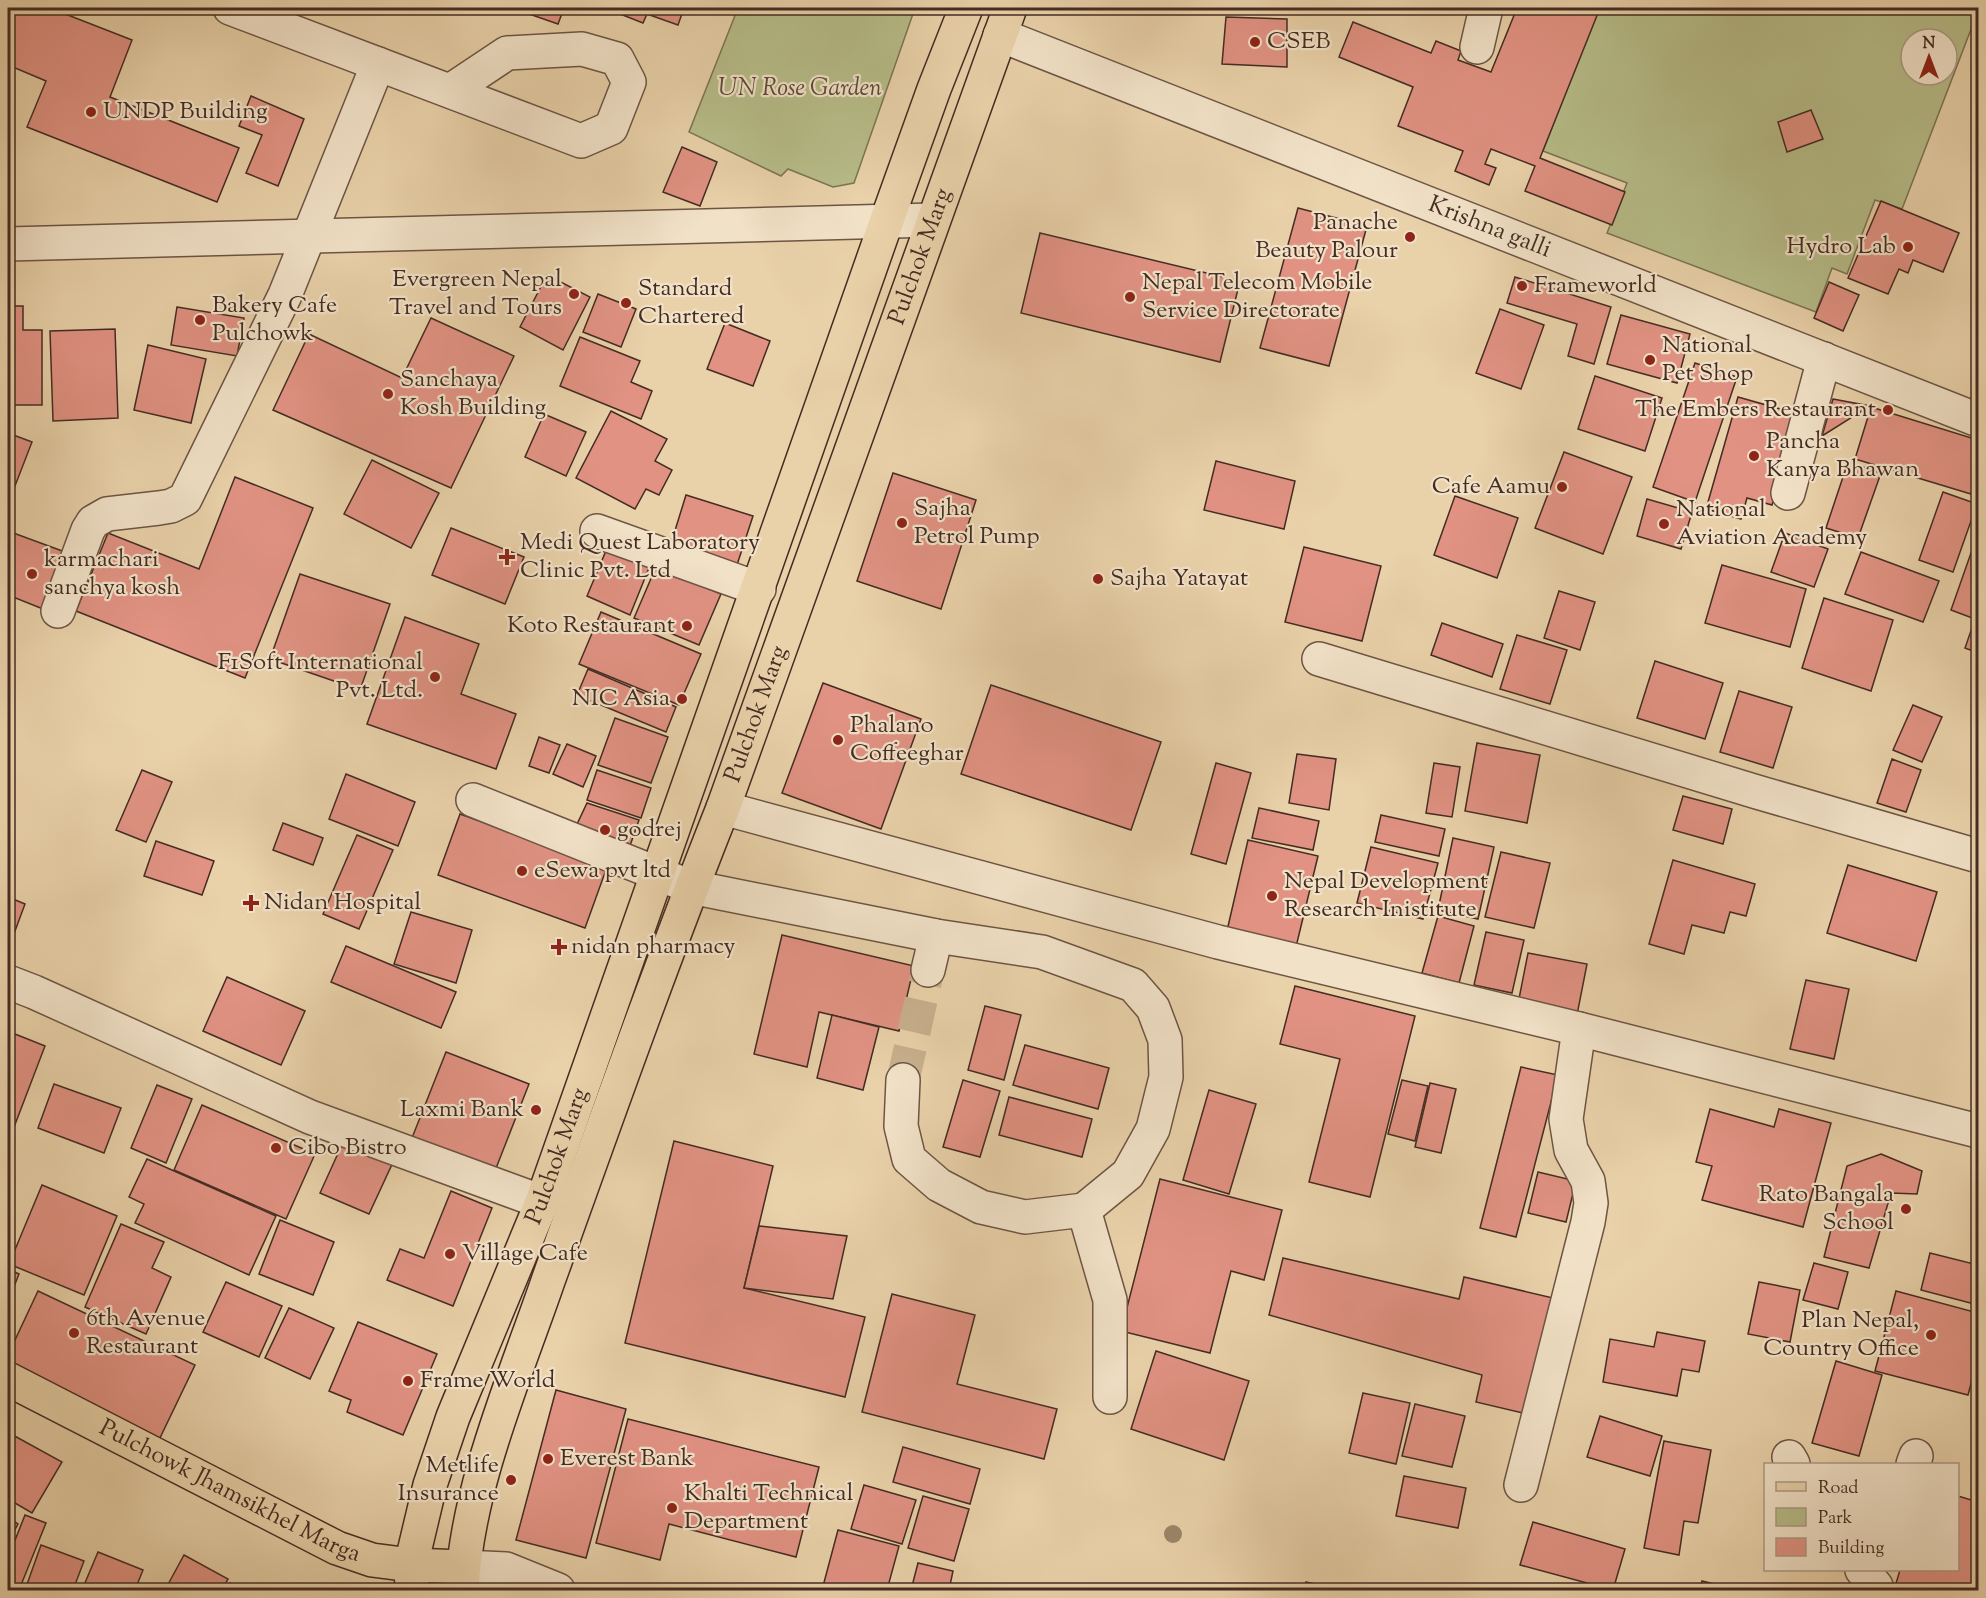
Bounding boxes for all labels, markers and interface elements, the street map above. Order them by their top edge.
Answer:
place label: CSEB [1267,25,1330,59]
north arrow [1899,27,1959,87]
text: N [1923,33,1936,56]
marker: CSEB [1248,35,1262,49]
park label: UN Rose Garden [718,72,882,106]
place label: UNDP Building [103,95,268,129]
marker: UNDP Building [84,105,98,119]
street label: Pulchok Marg [881,183,961,330]
street label: Krishna galli [1423,188,1556,267]
place label: Panache Beauty Palour [1255,206,1398,268]
marker: Panache Beauty Palour [1403,230,1417,244]
place label: Hydro Lab [1787,230,1896,264]
marker: Hydro Lab [1901,240,1915,254]
place label: Evergreen Nepal Travel and Tours [389,263,562,325]
place label: Nepal Telecom Mobile Service Directorate [1142,266,1373,328]
place label: Frameworld [1534,269,1657,303]
place label: Standard Chartered [638,272,745,334]
marker: Frameworld [1515,279,1529,293]
marker: Evergreen Nepal Travel and Tours [567,287,581,301]
place label: Bakery Cafe Pulchowk [212,289,337,351]
marker: Nepal Telecom Mobile Service Directorate [1123,290,1137,304]
marker: Standard Chartered [619,296,633,310]
marker: Bakery Cafe Pulchowk [193,313,207,327]
place label: National Pet Shop [1662,329,1753,391]
marker: National Pet Shop [1643,353,1657,367]
place label: Sanchaya Kosh Building [400,363,547,425]
marker: Sanchaya Kosh Building [381,387,395,401]
place label: The Embers Restaurant [1635,393,1876,427]
marker: The Embers Restaurant [1881,403,1895,417]
place label: Pancha Kanya Bhawan [1766,425,1919,487]
marker: Pancha Kanya Bhawan [1747,449,1761,463]
place label: Cafe Aamu [1432,470,1550,504]
marker: Cafe Aamu [1555,480,1569,494]
place label: Sajha Petrol Pump [914,492,1040,554]
place label: National Aviation Academy [1676,493,1867,555]
marker: Sajha Petrol Pump [895,516,909,530]
marker: National Aviation Academy [1657,517,1671,531]
place label: Medi Quest Laboratory Clinic Pvt. Ltd [520,526,760,588]
place label: karmachari sanchya kosh [44,543,180,605]
marker: Medi Quest Laboratory Clinic Pvt. Ltd [498,548,516,566]
place label: Sajha Yatayat [1110,562,1248,596]
marker: karmachari sanchya kosh [25,567,39,581]
marker: Sajha Yatayat [1091,572,1105,586]
place label: Koto Restaurant [507,609,675,643]
marker: Koto Restaurant [680,619,694,633]
street label: Pulchok Marg [717,641,797,787]
place label: F1Soft International Pvt. Ltd. [218,646,423,708]
marker: F1Soft International Pvt. Ltd. [428,670,442,684]
place label: NIC Asia [572,682,670,716]
marker: NIC Asia [675,692,689,706]
place label: Phalano Coffeeghar [850,709,964,771]
marker: Phalano Coffeeghar [831,733,845,747]
place label: godrej [617,813,682,847]
marker: godrej [598,823,612,837]
place label: eSewa pvt ltd [534,854,672,888]
marker: eSewa pvt ltd [515,864,529,878]
place label: Nepal Development Research Inistitute [1284,865,1488,927]
place label: Nidan Hospital [264,886,421,920]
marker: Nepal Development Research Inistitute [1265,889,1279,903]
marker: Nidan Hospital [242,894,260,912]
place label: nidan pharmacy [571,930,736,964]
marker: nidan pharmacy [552,940,566,954]
street label: Pulchok Marg [517,1083,598,1230]
place label: Laxmi Bank [400,1093,524,1127]
marker: Laxmi Bank [529,1103,543,1117]
place label: Cibo Bistro [288,1131,407,1165]
marker: Cibo Bistro [269,1141,283,1155]
place label: Rato Bangala School [1759,1178,1894,1240]
marker: Rato Bangala School [1899,1202,1913,1216]
place label: Village Cafe [462,1237,588,1271]
marker: Village Cafe [443,1247,457,1261]
place label: 6th Avenue Restaurant [86,1302,205,1364]
place label: Plan Nepal, Country Office [1763,1304,1919,1366]
marker: 6th Avenue Restaurant [67,1326,81,1340]
marker: Plan Nepal, Country Office [1924,1328,1938,1342]
place label: Frame World [420,1364,556,1398]
marker: Frame World [401,1374,415,1388]
street label: Pulchowk Jhamsikhel Marga [93,1412,365,1572]
place label: Everest Bank [560,1442,694,1476]
place label: Metlife Insurance [398,1449,499,1511]
marker: Everest Bank [541,1452,555,1466]
legend [1764,1463,1959,1571]
marker: Metlife Insurance [504,1473,518,1487]
text: Road [1818,1476,1858,1502]
place label: Khalti Technical Department [684,1477,854,1539]
marker: Khalti Technical Department [665,1501,679,1515]
text: Park [1818,1506,1853,1532]
text: Building [1818,1536,1884,1562]

